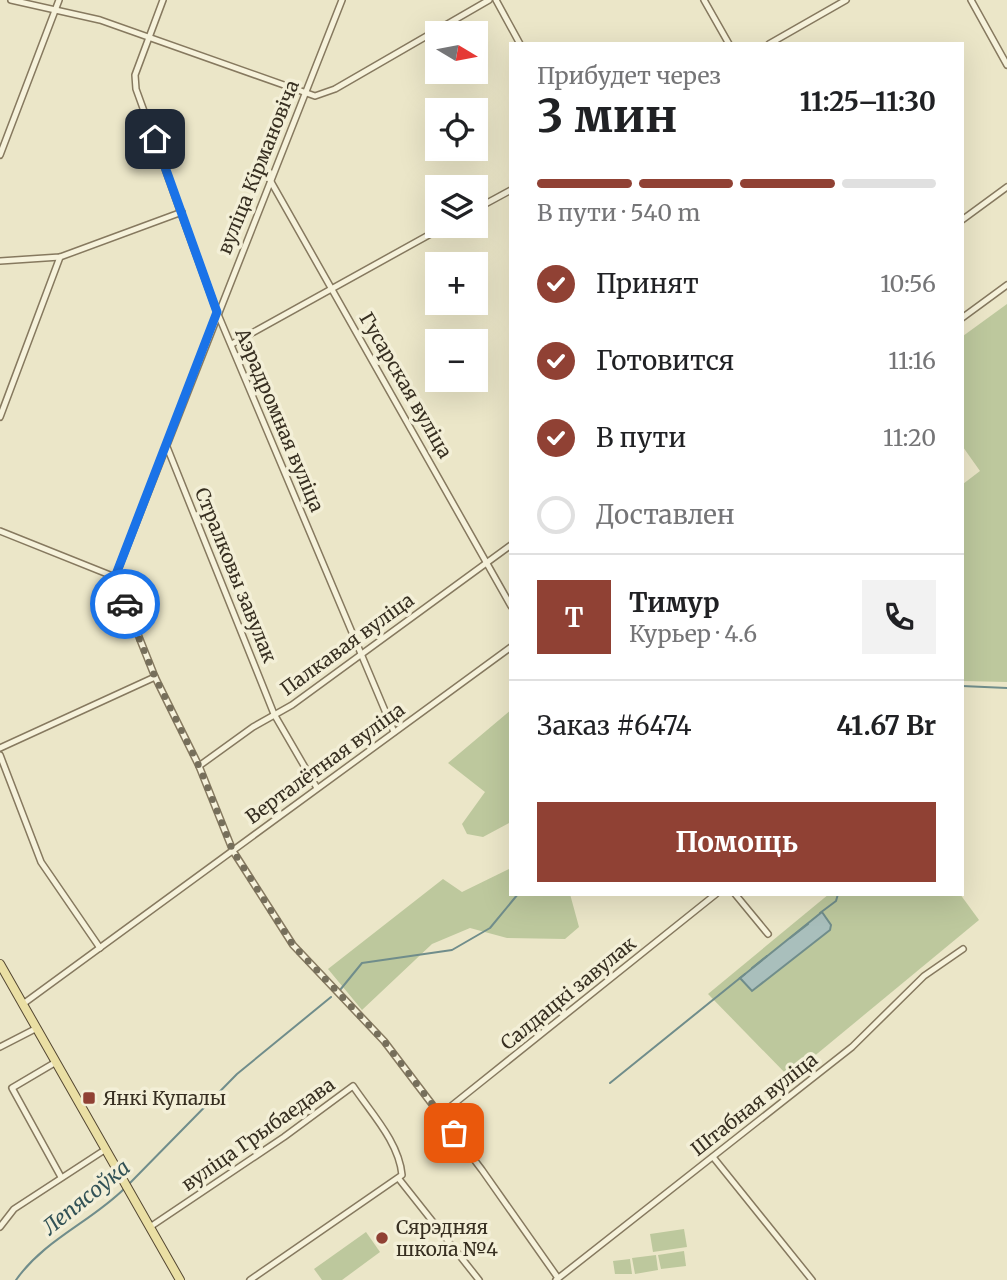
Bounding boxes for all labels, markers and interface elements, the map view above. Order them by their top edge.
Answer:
north arrow [425,21,488,84]
map controls [425,21,488,392]
text: Прибудет через [537,61,721,90]
street label: вуліца Кірмановіча [212,76,304,258]
text: 11:25–11:30 [800,85,936,118]
text: 3 мин [537,87,678,145]
button: locate [425,98,488,161]
pin [125,109,185,169]
icon: home [136,120,174,158]
button: layers [425,175,488,238]
text: В пути · 540 m [537,198,700,227]
button: + [425,252,488,315]
icon: check [537,265,575,303]
text: Принят [596,267,699,300]
text: 10:56 [880,269,936,298]
street label: Гусарская вуліца [354,308,458,462]
street label: Аэрадромная вуліца [230,324,330,515]
button: − [425,329,488,392]
icon: check [537,342,575,380]
text: Готовится [596,344,734,377]
text: 11:16 [888,346,936,375]
icon: check [537,419,575,457]
text: В пути [596,421,686,454]
text: 11:20 [883,423,936,452]
street label: Стралковы завулак [190,484,282,666]
text: Доставлен [596,498,735,531]
courier [90,569,160,639]
button: phone [862,580,936,654]
icon: car [106,585,144,623]
text: Тимур [629,586,719,619]
street label: Палкавая вуліца [276,588,418,700]
text: Т [565,601,583,634]
text: Курьер · 4.6 [629,619,757,648]
street label: Верталётная вуліца [241,697,409,829]
text: Заказ #6474 [537,709,692,742]
text: 41.67 Br [836,709,936,742]
button: Помощь [537,802,936,882]
street label: Салдацкі завулак [495,931,641,1055]
street label: Штабная вуліца [686,1047,822,1161]
street label: вуліца Грыбаедава [177,1072,339,1196]
place label: Янкі Купалы [103,1086,226,1110]
marker: Янкі Купалы [81,1090,97,1106]
pin [424,1103,484,1163]
icon: bag [435,1114,473,1152]
water label: Лепясоўка [36,1153,135,1241]
place label: Сярэдняя школа №4 [396,1215,498,1261]
marker: Сярэдняя школа №4 [374,1230,390,1246]

